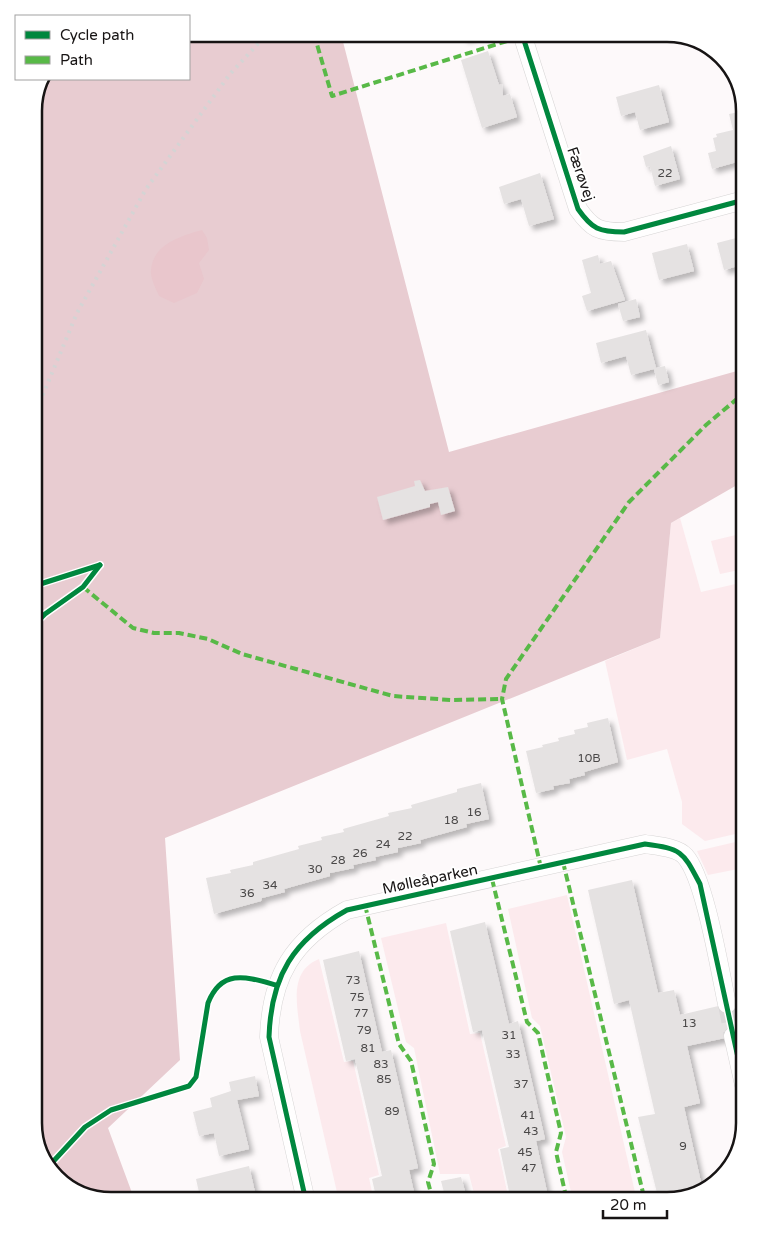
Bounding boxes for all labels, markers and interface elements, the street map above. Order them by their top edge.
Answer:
legend [15,15,190,80]
text: Cycle path [60,26,134,44]
text: Path [60,51,93,69]
street label: Færøvej [563,144,599,204]
house number: 22 [657,166,673,180]
house number: 10B [577,751,601,765]
house number: 16 [466,805,482,819]
house number: 18 [443,813,459,827]
house number: 22 [397,829,413,843]
house number: 24 [375,837,391,851]
house number: 26 [352,846,368,860]
house number: 28 [330,853,346,867]
street label: Mølleåparken [381,860,479,898]
house number: 30 [307,862,323,876]
house number: 34 [262,878,278,892]
house number: 36 [239,886,255,900]
house number: 73 [345,973,361,987]
house number: 75 [349,990,365,1004]
house number: 77 [353,1006,369,1020]
house number: 13 [681,1016,697,1030]
house number: 79 [356,1023,372,1037]
house number: 31 [501,1028,517,1042]
house number: 81 [360,1041,376,1055]
house number: 33 [505,1047,521,1061]
house number: 83 [373,1057,389,1071]
house number: 85 [376,1072,392,1086]
house number: 37 [513,1077,529,1091]
house number: 89 [384,1104,400,1118]
house number: 41 [520,1108,536,1122]
house number: 43 [523,1124,539,1138]
house number: 9 [679,1139,687,1153]
house number: 45 [517,1145,533,1159]
house number: 47 [521,1161,537,1175]
scale bar [603,1188,667,1220]
text: 20 m [610,1196,647,1214]

